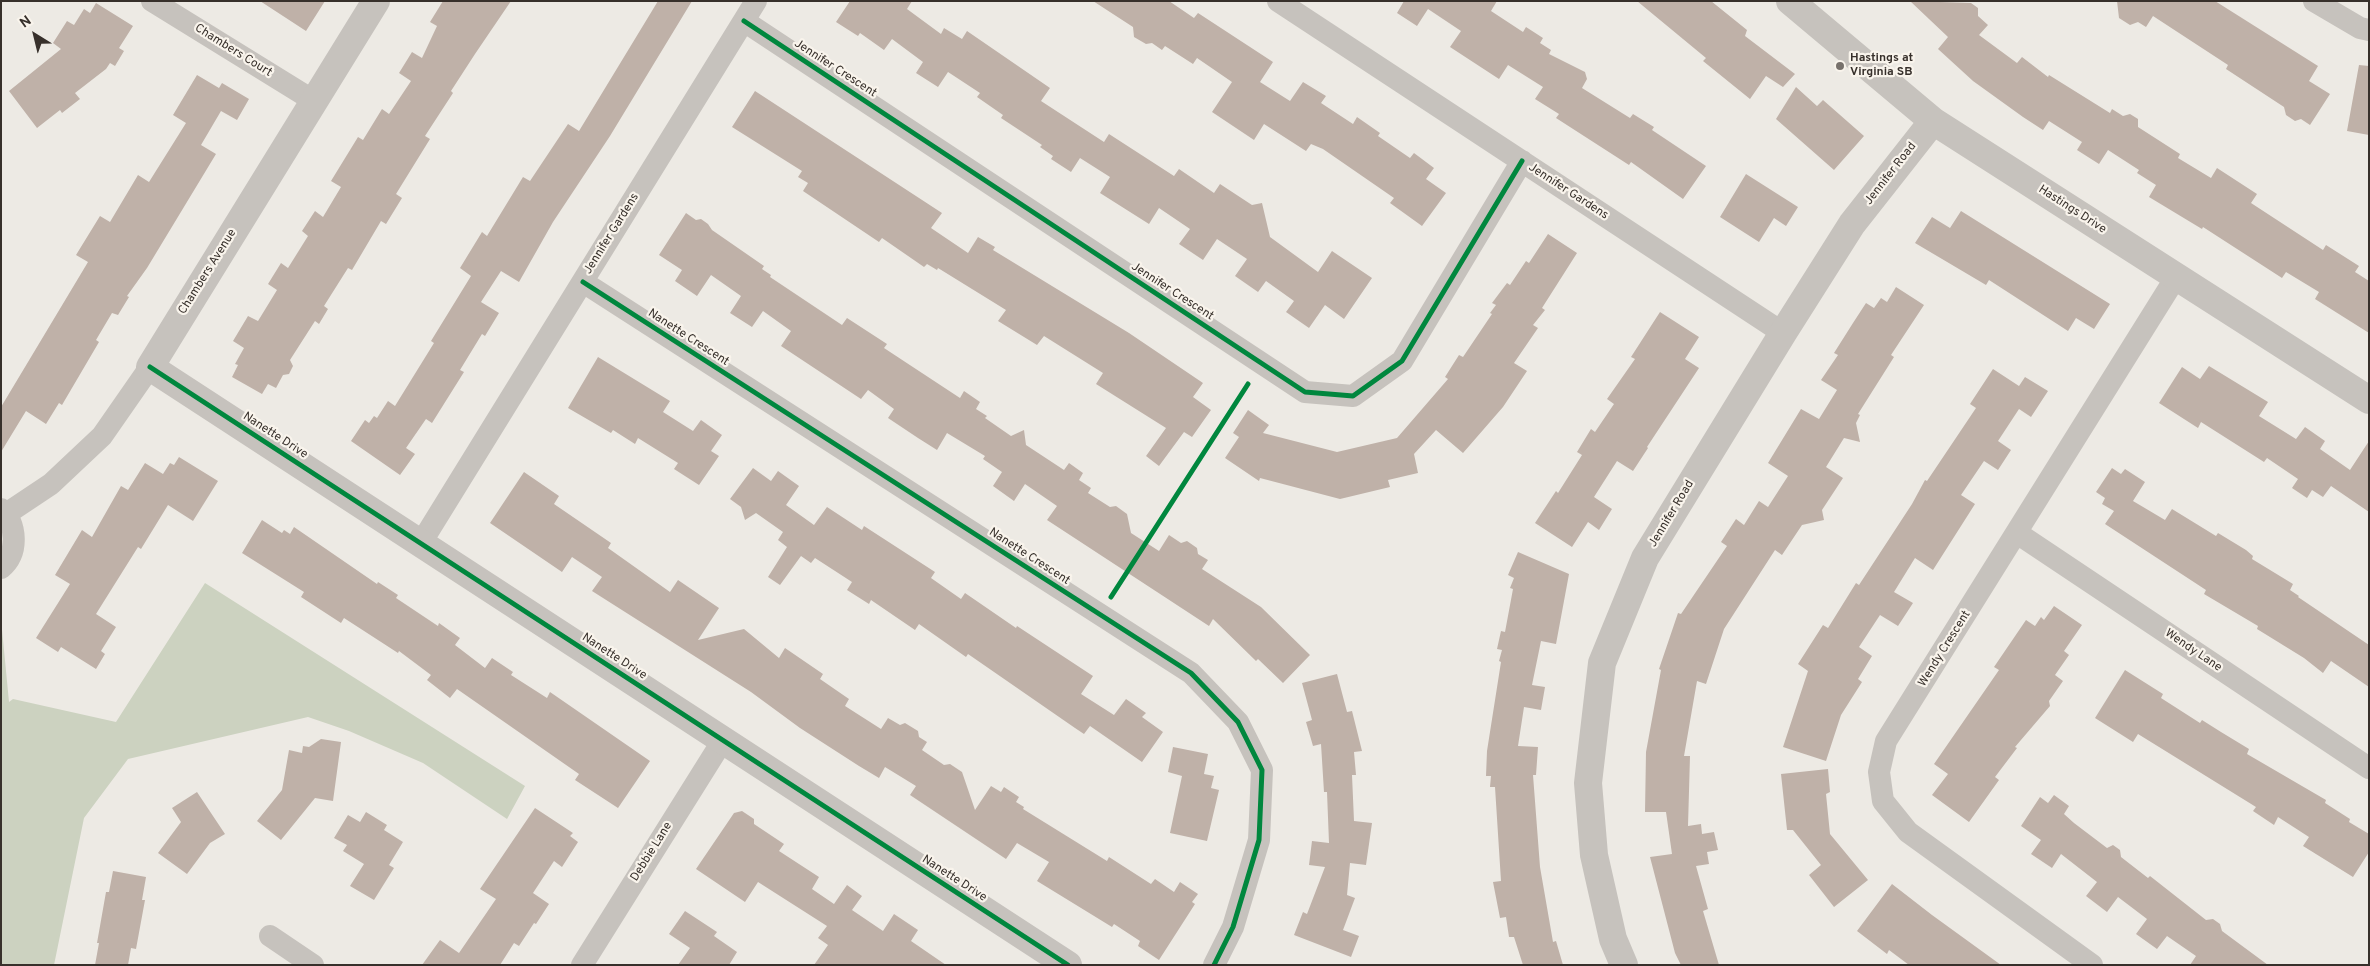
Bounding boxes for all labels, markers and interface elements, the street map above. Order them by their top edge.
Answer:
north arrow [10,10,60,60]
text: N [17,13,35,32]
street label: Chambers Court [192,21,274,81]
street label: Jennifer Crescent [791,37,879,101]
place label: Hastings at Virginia SB [1850,52,1913,80]
marker: Hastings at Virginia SB [1834,60,1846,72]
street label: Jennifer Road [1862,140,1920,208]
street label: Jennifer Gardens [1525,161,1611,223]
street label: Hastings Drive [2035,183,2109,237]
street label: Jennifer Gardens [581,191,643,277]
street label: Chambers Avenue [176,227,240,317]
street label: Jennifer Crescent [1128,260,1216,324]
street label: Nanette Crescent [645,306,731,370]
street label: Nanette Drive [240,410,310,462]
street label: Jennifer Road [1646,478,1698,550]
street label: Nanette Crescent [986,525,1072,589]
street label: Wendy Crescent [1916,608,1974,690]
street label: Wendy Lane [2162,627,2224,675]
street label: Nanette Drive [579,631,649,683]
street label: Debbie Lane [628,820,676,884]
street label: Nanette Drive [919,853,989,905]

